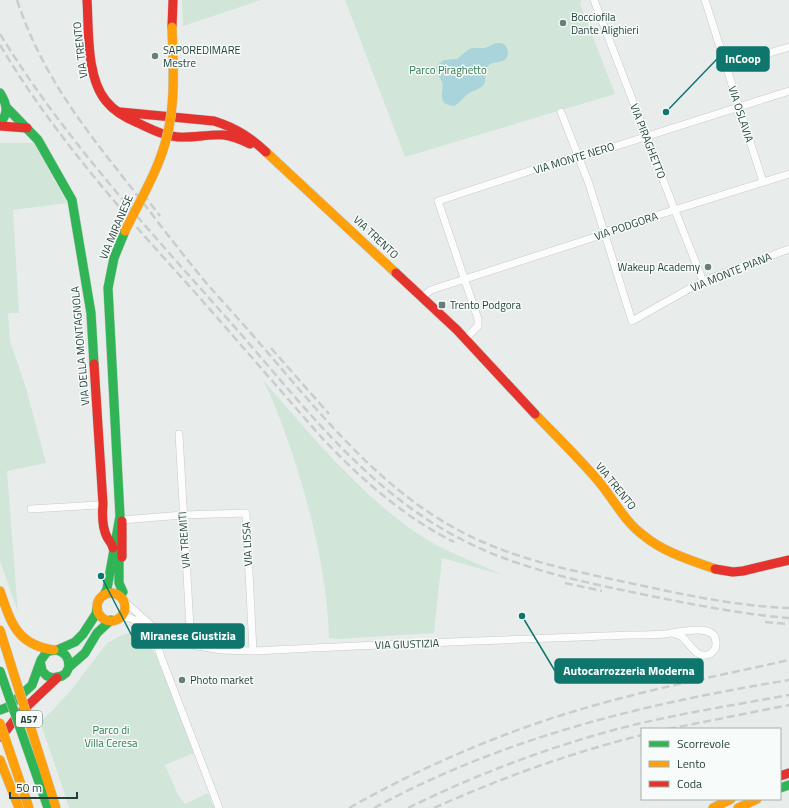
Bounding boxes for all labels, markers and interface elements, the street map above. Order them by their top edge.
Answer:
place label: Bocciofila Dante Alighieri [571,9,639,38]
marker: Bocciofila Dante Alighieri [558,18,568,28]
street label: VIA TRENTO [69,21,91,79]
place label: SAPOREDIMARE Mestre [163,42,241,71]
callout: InCoop [717,47,769,71]
text: InCoop [725,49,761,68]
marker: SAPOREDIMARE Mestre [150,51,160,61]
park label: Parco Piraghetto [409,62,487,78]
street label: VIA OSLAVIA [724,84,758,145]
street label: VIA PIRAGHETTO [626,101,670,181]
street label: VIA MONTE NERO [532,138,616,178]
street label: VIA MIRANESE [95,192,137,262]
street label: VIA PODGORA [592,208,660,244]
street label: VIA TRENTO [350,212,402,262]
street label: VIA MONTE PIANA [688,248,774,296]
place label: Wakeup Academy [618,259,701,275]
marker: Wakeup Academy [703,262,713,272]
street label: VIA DELLA MONTAGNOLA [67,285,93,406]
place label: Trento Podgora [450,297,521,313]
marker: Trento Podgora [437,300,447,310]
street label: VIA TRENTO [592,459,640,513]
street label: VIA TREMITI [174,511,194,569]
street label: VIA LISSA [238,521,256,567]
callout: Miranese Giustizia [132,624,244,648]
text: Miranese Giustizia [140,626,236,645]
street label: VIA GIUSTIZIA [375,635,440,653]
callout: Autocarrozzeria Moderna [555,659,703,683]
text: Autocarrozzeria Moderna [563,661,695,680]
place label: Photo market [190,672,253,688]
marker: Photo market [177,675,187,685]
road number: A57 [16,711,42,727]
park label: Parco di Villa Ceresa [84,722,138,751]
legend [641,728,781,800]
text: Scorrevole [677,734,730,753]
text: Lento [677,754,706,773]
scale bar [10,774,77,800]
text: Coda [677,774,702,793]
text: 50 m [16,778,42,797]

